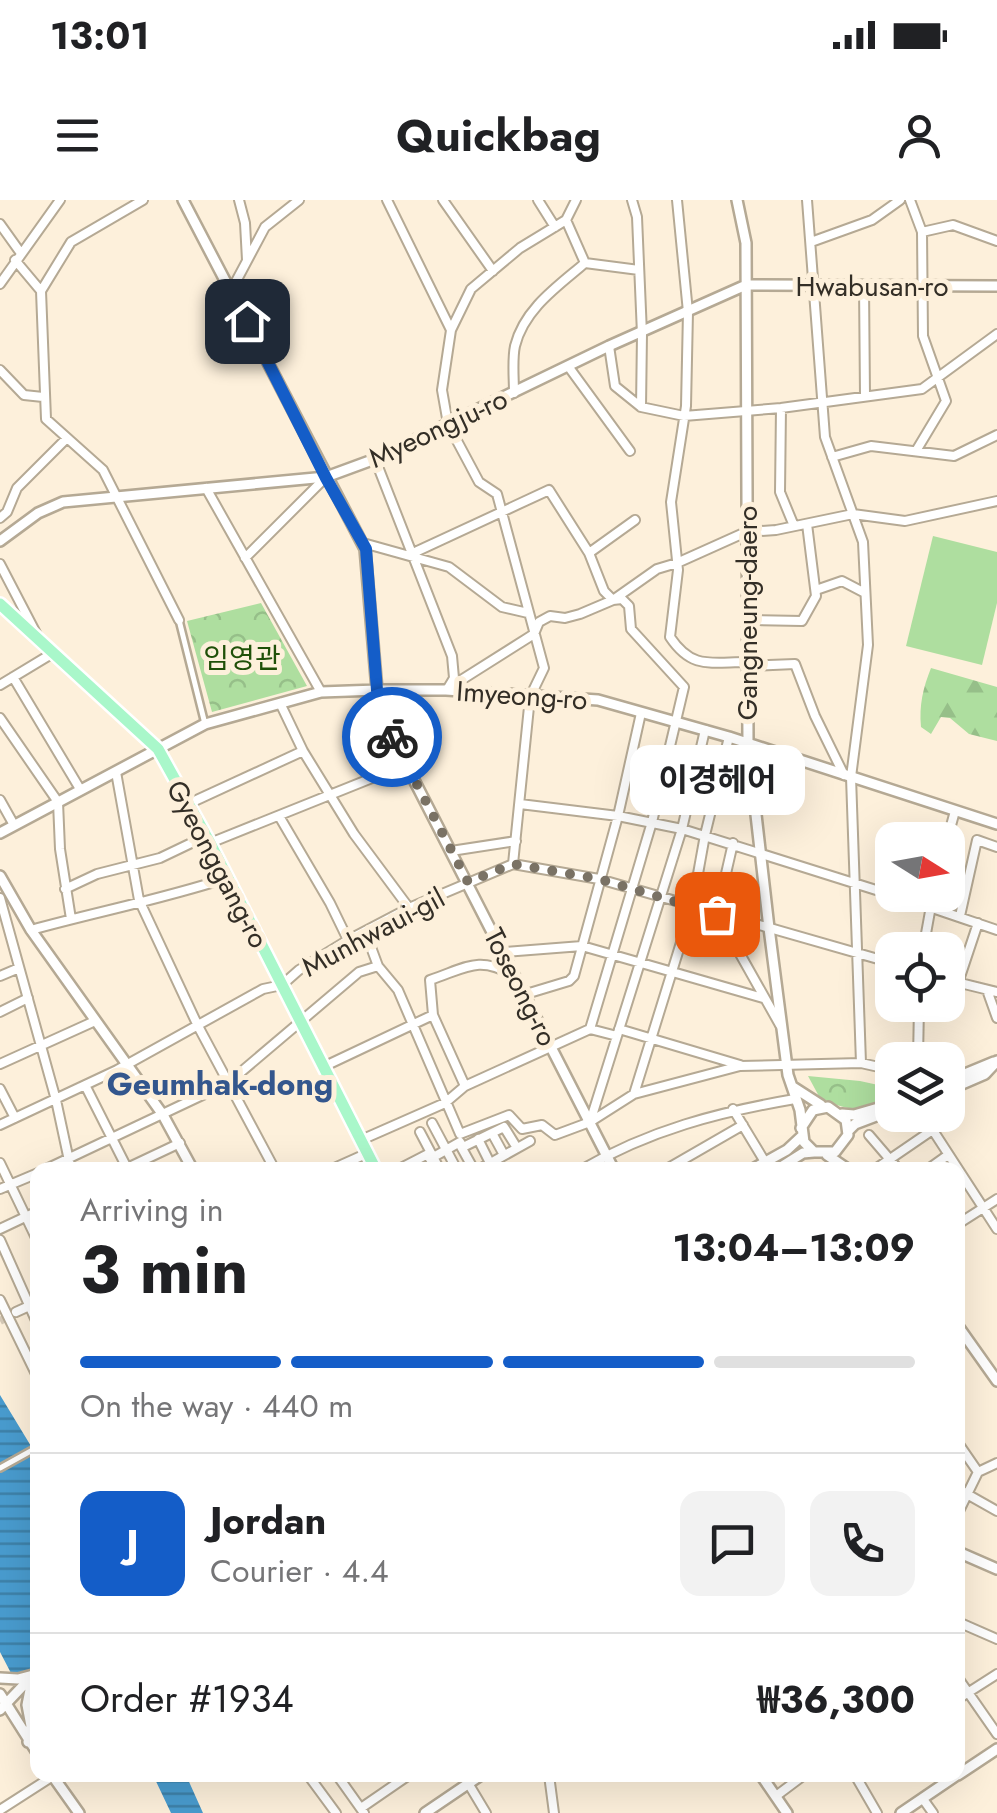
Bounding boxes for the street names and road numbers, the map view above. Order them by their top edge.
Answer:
street label: Hwabusan-ro [796,266,949,307]
street label: Myeongju-ro [362,378,514,478]
street label: Gangneung-daero [727,506,768,720]
street label: Imyeong-ro [455,670,589,721]
street label: Gyeonggang-ro [156,773,279,955]
street label: Munhwaui-gil [294,878,452,987]
street label: Toseong-ro [473,921,568,1053]

